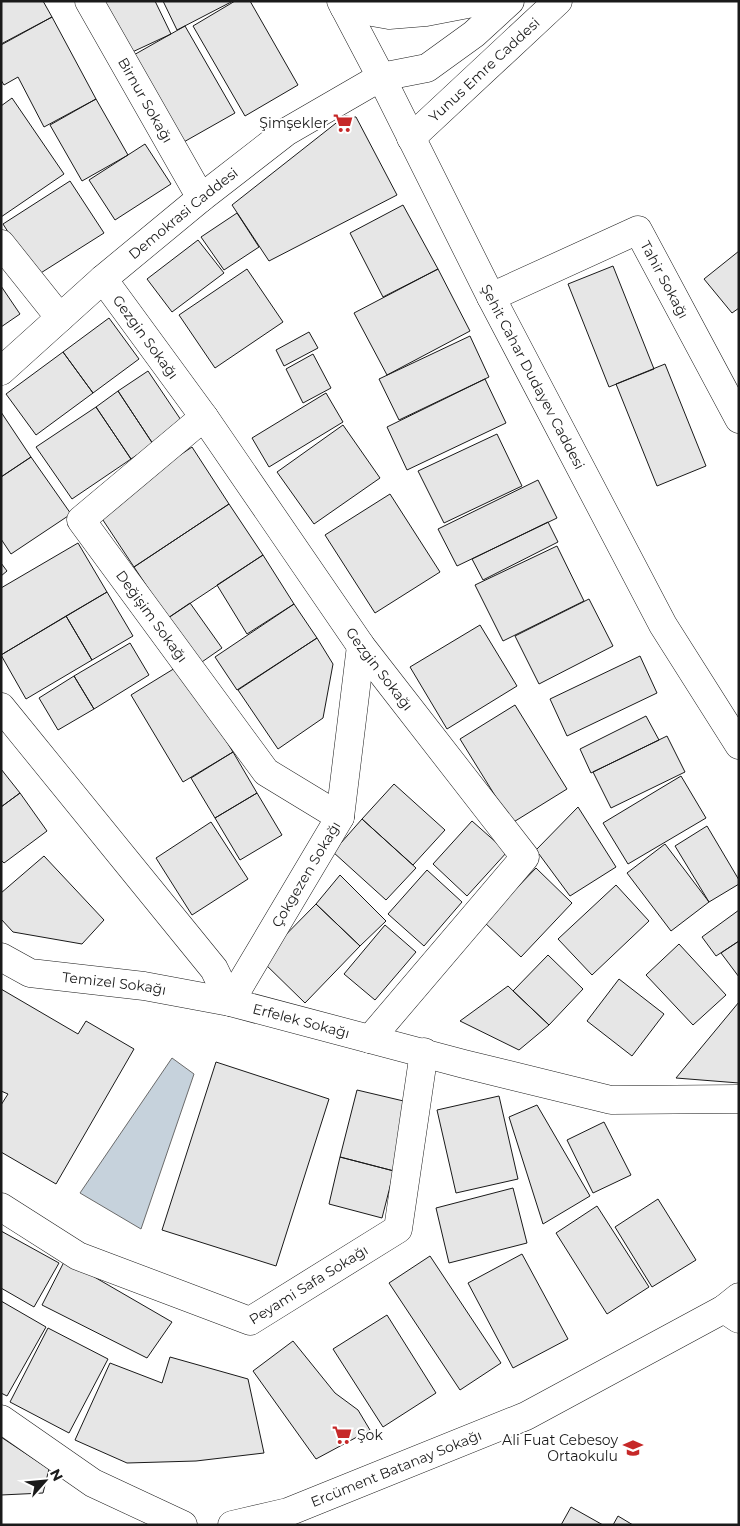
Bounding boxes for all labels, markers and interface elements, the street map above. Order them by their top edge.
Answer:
street label: Yunus Emre Caddesi [425,14,543,126]
street label: Birnur Sokağı [114,54,177,146]
supermarket icon: Şimşekler [332,112,354,134]
place label: Şimşekler [259,114,328,132]
street label: Demokrasi Caddesi [125,164,242,263]
street label: Tahir Sokağı [636,238,693,322]
street label: Şehit Cahar Dudayev Caddesi [477,281,589,472]
street label: Gezgin Sokağı [109,291,182,383]
street label: Değişim Sokağı [112,567,192,666]
street label: Gezgin Sokağı [342,624,417,714]
street label: Çokgezen Sokağı [267,818,344,931]
street label: Temizel Sokağı [61,968,168,999]
street label: Erfelek Sokağı [251,999,352,1042]
street label: Peyami Safa Sokağı [246,1241,371,1328]
supermarket icon: Şok [331,1424,353,1446]
street label: Ercüment Batanay Sokağı [308,1426,484,1511]
place label: Şok [357,1426,383,1444]
place label: Ali Fuat Cebesoy Ortaokulu [502,1431,618,1465]
school or university icon: Ali Fuat Cebesoy Ortaokulu [622,1437,644,1459]
north arrow [20,1456,70,1506]
text: N [46,1466,67,1484]

